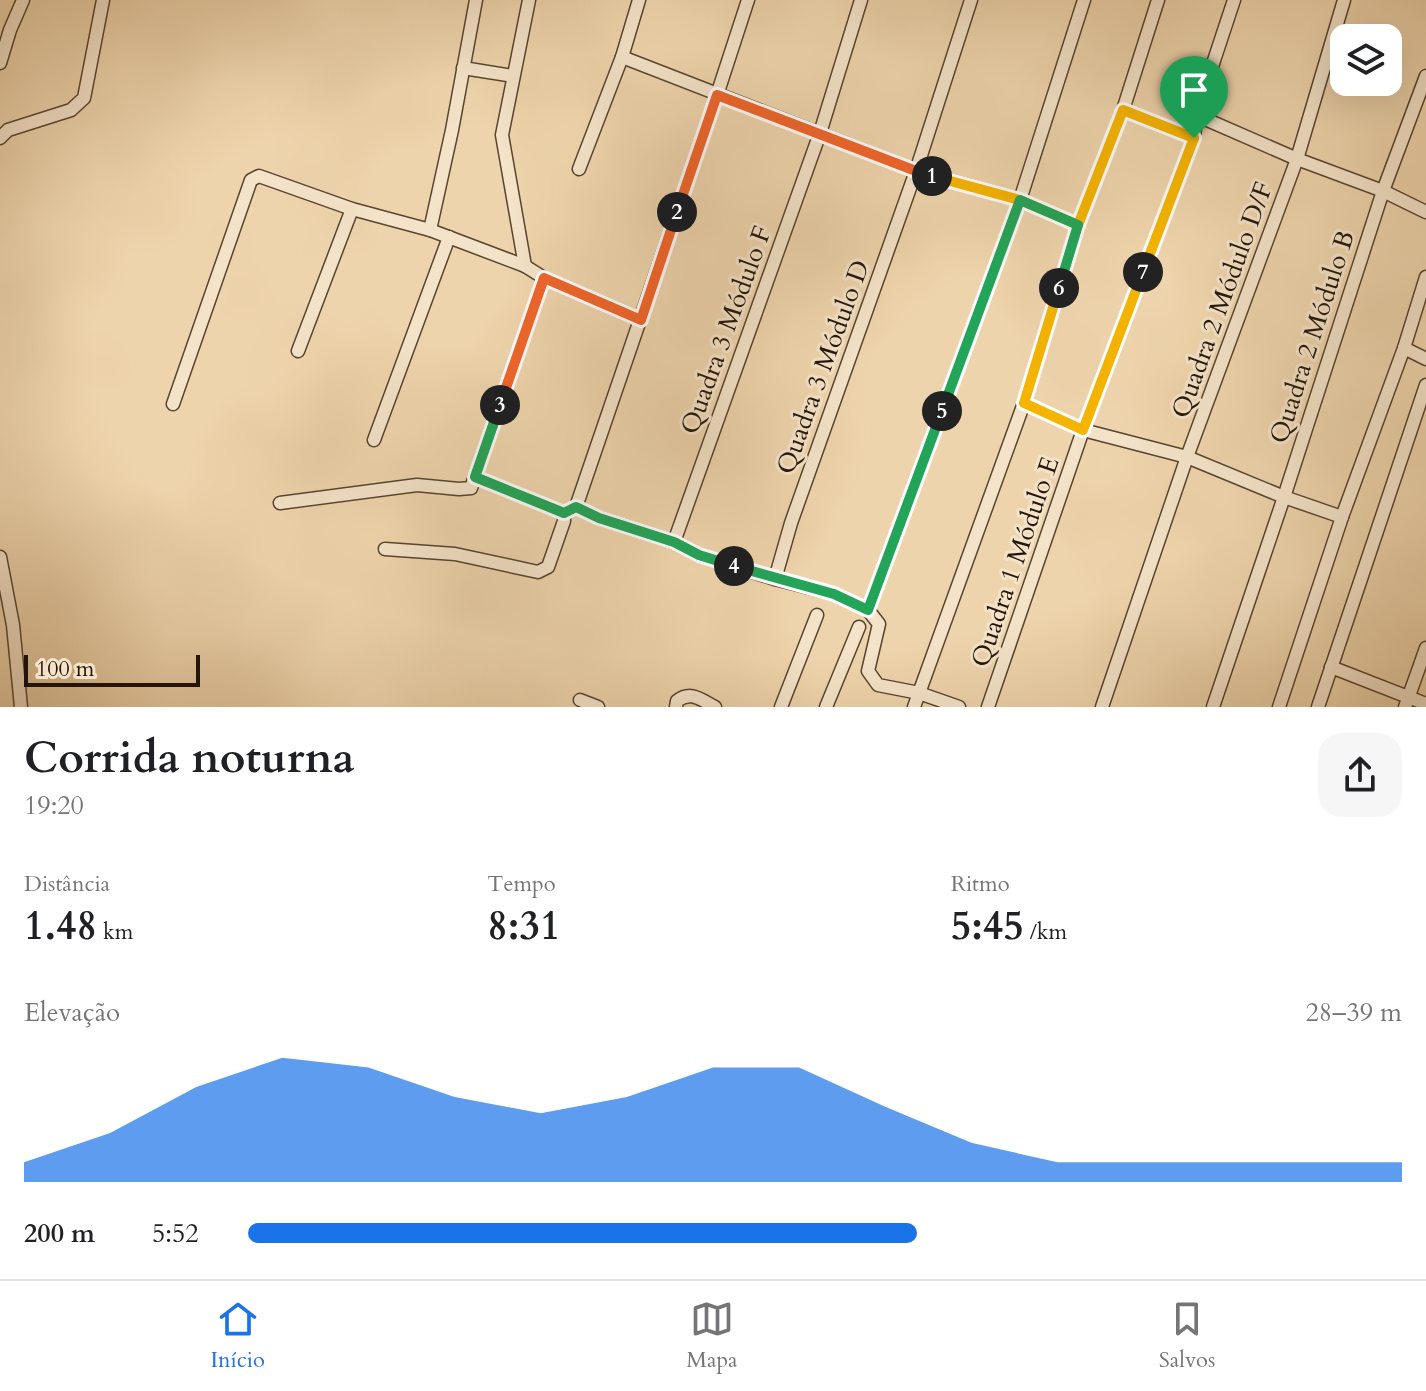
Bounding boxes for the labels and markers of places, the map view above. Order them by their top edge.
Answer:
pin [1160,56,1228,138]
pin: 1 [912,156,952,196]
pin: 2 [657,192,697,232]
pin: 7 [1123,252,1163,292]
pin: 6 [1039,268,1079,308]
pin: 3 [480,385,520,425]
pin: 5 [922,391,962,431]
pin: 4 [714,546,754,586]

